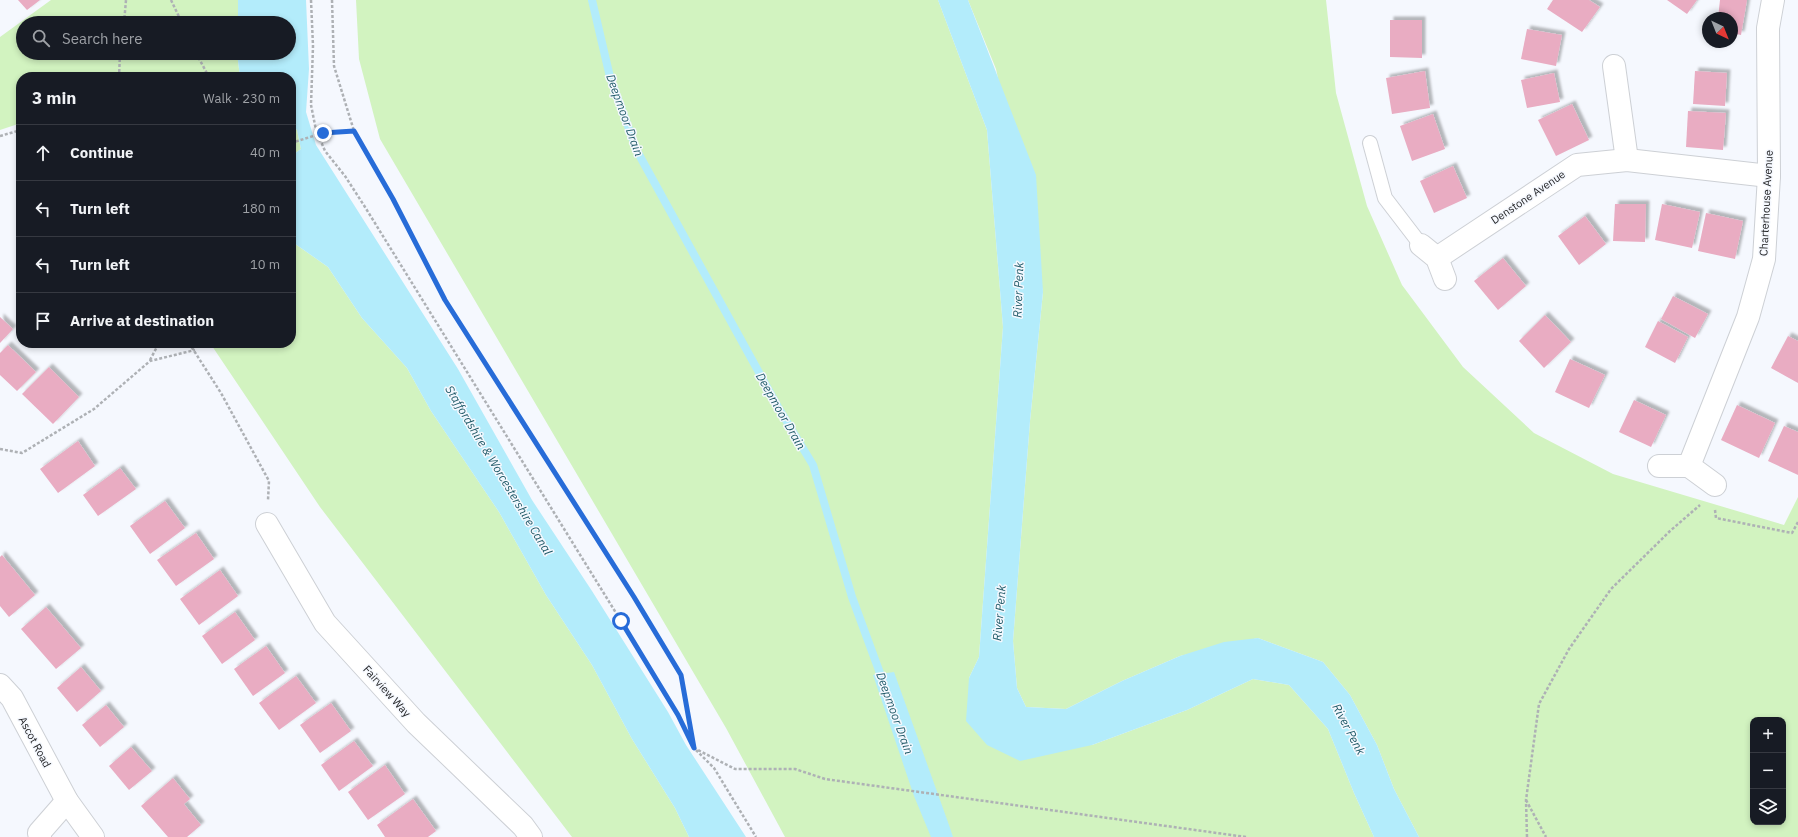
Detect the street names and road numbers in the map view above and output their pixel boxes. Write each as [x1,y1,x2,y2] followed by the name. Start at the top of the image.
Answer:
[1756,150,1776,256] street label: Charterhouse Avenue
[1488,167,1568,227] street label: Denstone Avenue
[360,662,414,720] street label: Fairview Way
[16,714,54,770] street label: Ascot Road

